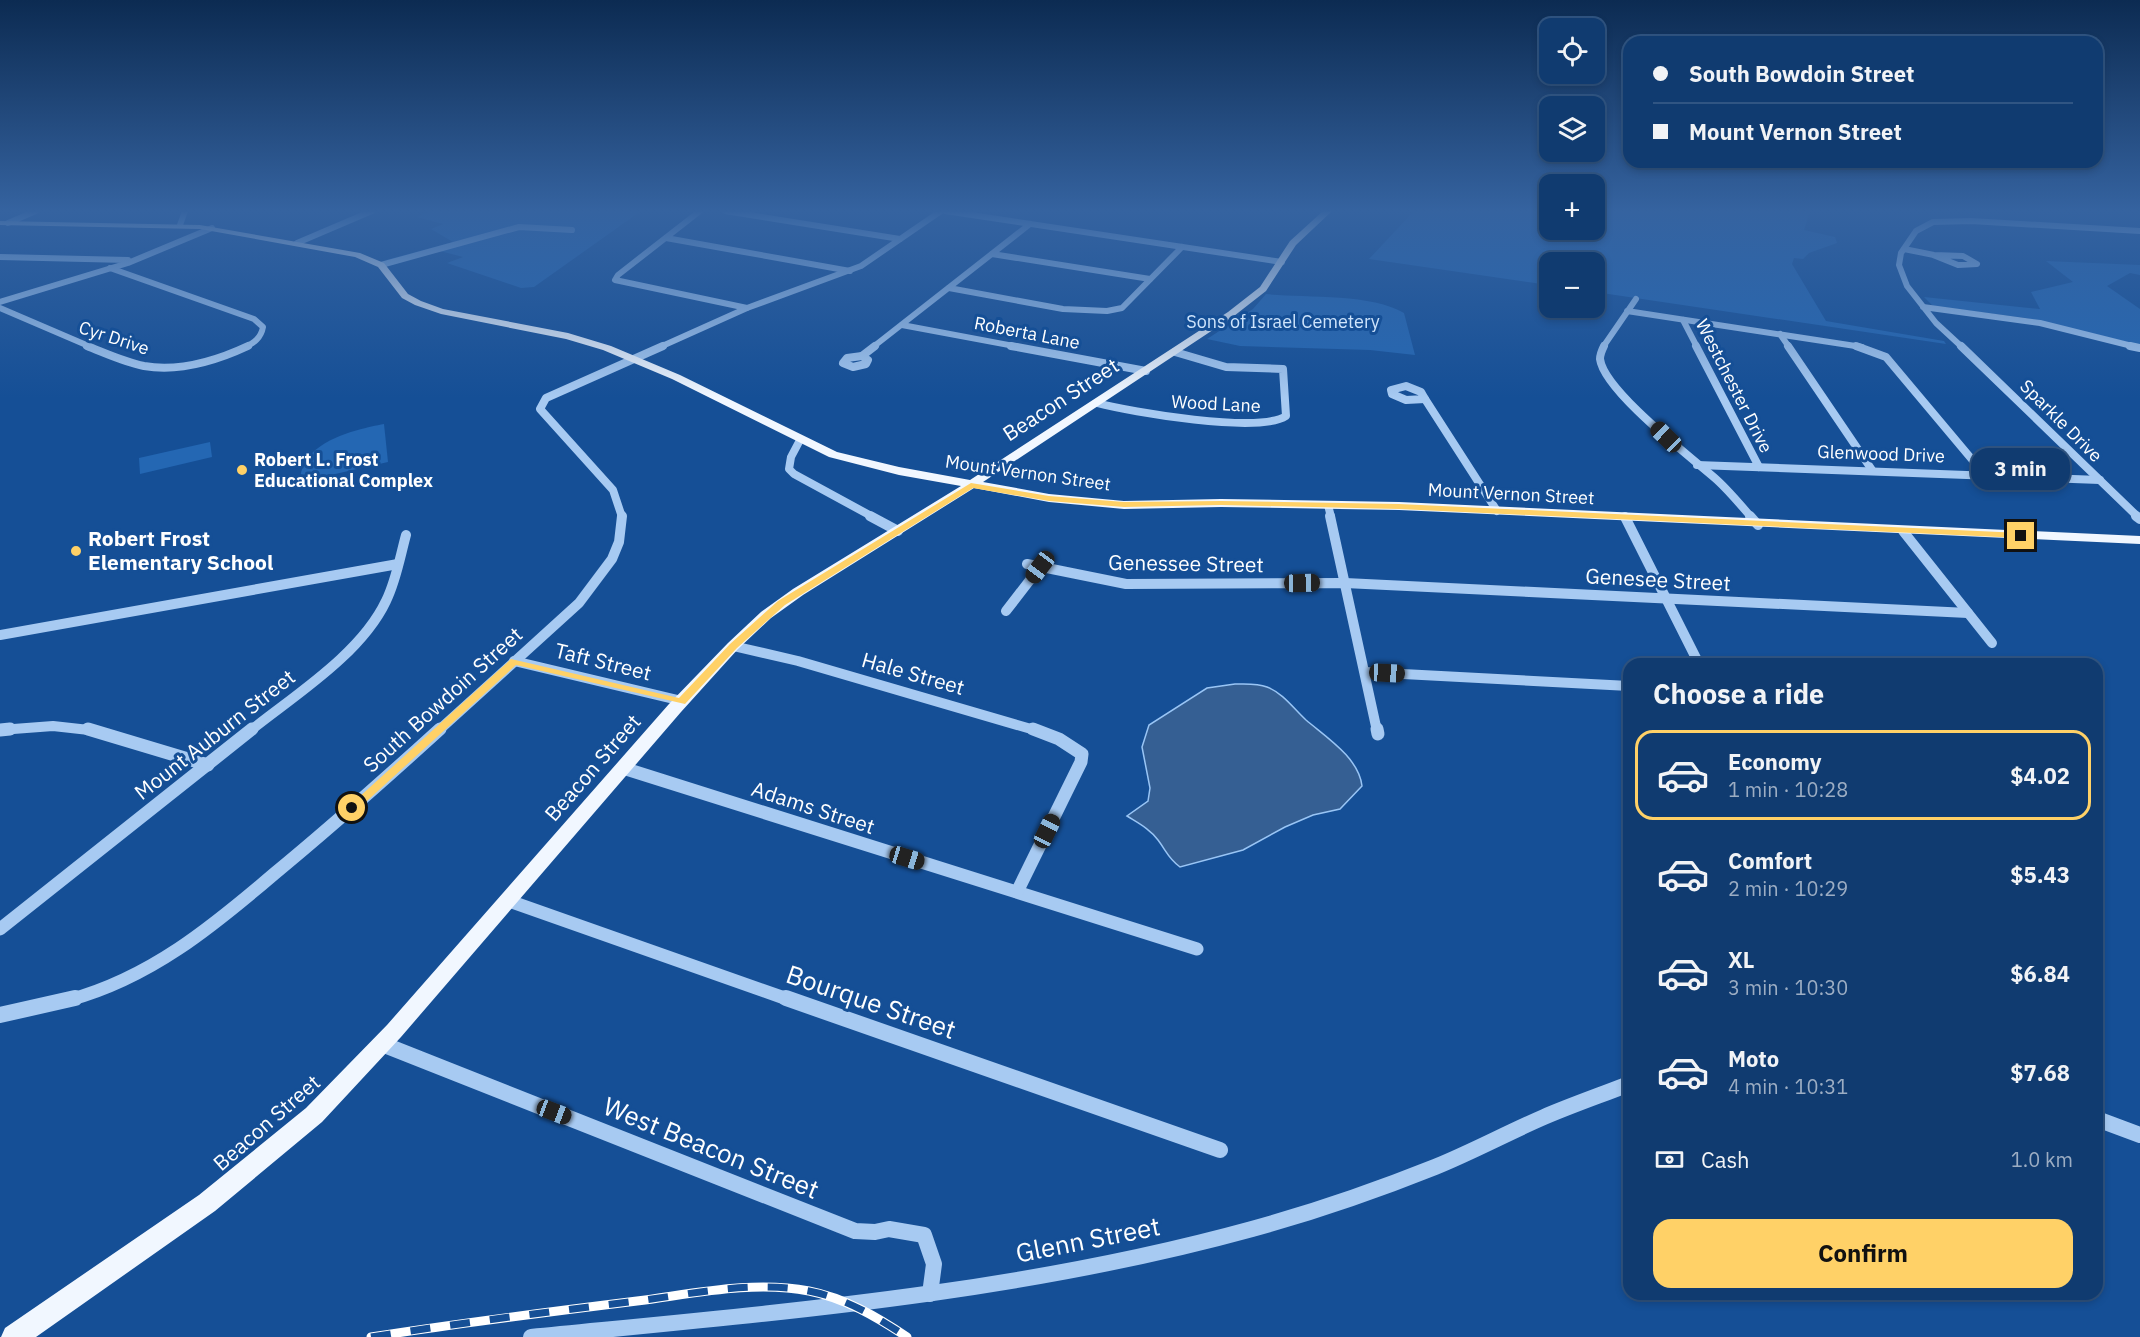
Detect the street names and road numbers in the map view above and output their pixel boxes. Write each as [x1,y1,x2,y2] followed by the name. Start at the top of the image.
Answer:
[972,311,1082,354] street label: Roberta Lane
[76,315,152,360] street label: Cyr Drive
[1691,315,1778,457] street label: Westchester Drive
[997,351,1124,447] street label: Beacon Street
[2015,375,2108,467] street label: Sparkle Drive
[1171,390,1261,417] street label: Wood Lane
[1817,440,1945,467] street label: Glenwood Drive
[944,450,1112,495] street label: Mount Vernon Street
[1427,478,1595,509] street label: Mount Vernon Street
[1108,548,1264,578] street label: Genessee Street
[1585,561,1731,597] street label: Genesee Street
[357,620,528,778] street label: South Bowdoin Street
[552,636,654,687] street label: Taft Street
[859,645,968,701] street label: Hale Street
[128,663,300,806] street label: Mount Auburn Street
[538,708,646,827] street label: Beacon Street
[748,774,878,840] street label: Adams Street
[782,956,961,1046] street label: Bourque Street
[207,1068,326,1176] street label: Beacon Street
[599,1088,824,1206] street label: West Beacon Street
[1013,1208,1163,1270] street label: Glenn Street

